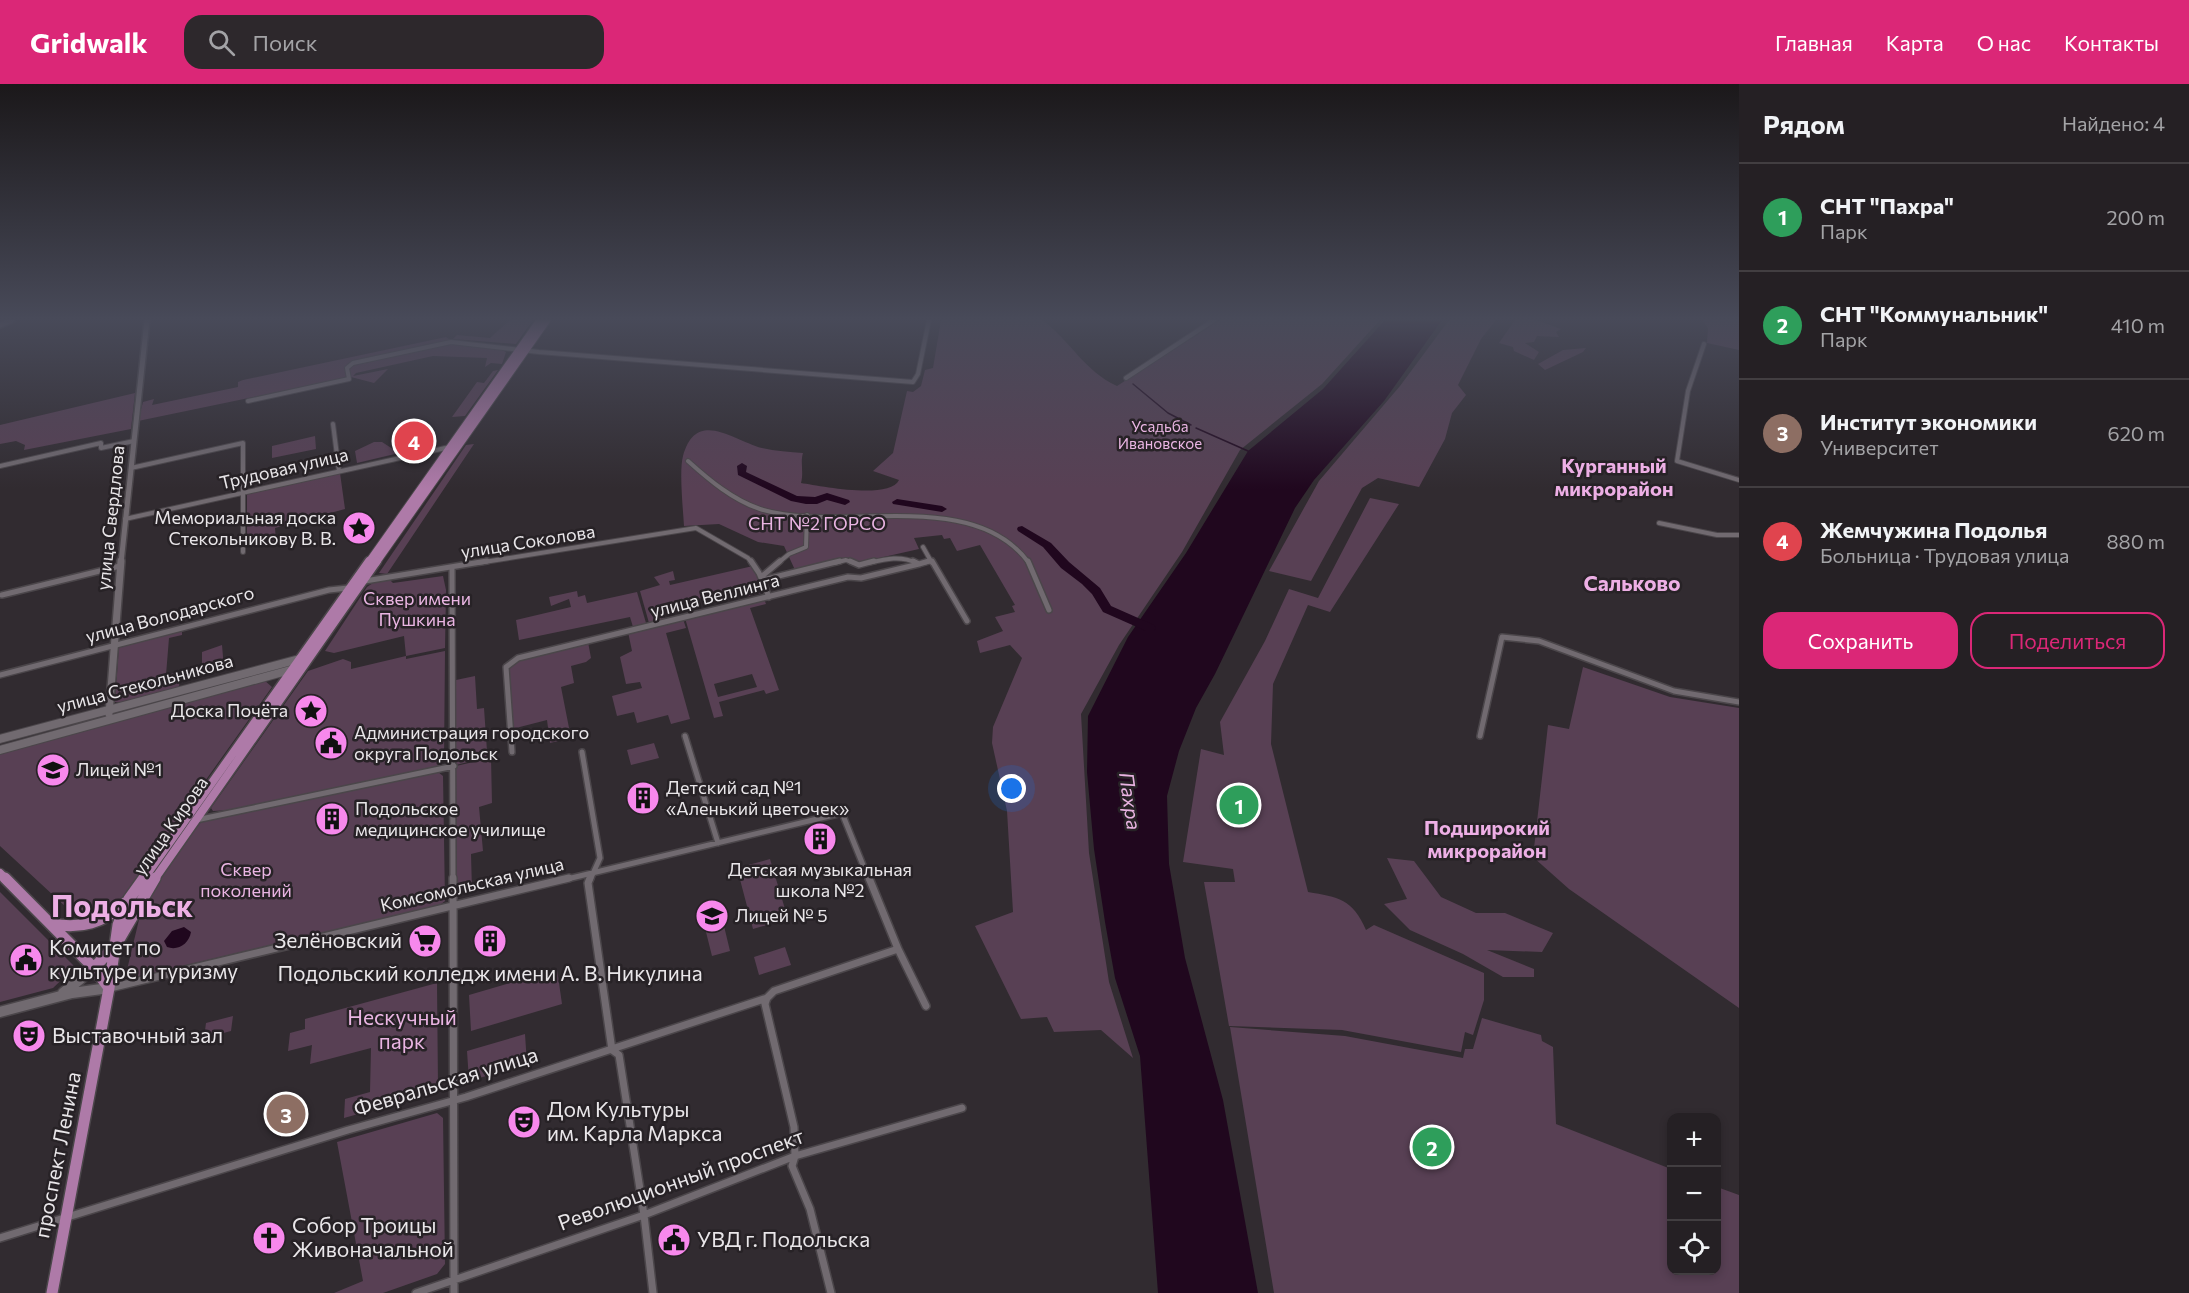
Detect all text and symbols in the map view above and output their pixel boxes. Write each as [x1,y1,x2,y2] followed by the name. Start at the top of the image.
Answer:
[184,15,604,69] search box
[30,25,148,59] text: Gridwalk
[205,26,238,59] icon: search
[253,29,317,56] text: Поиск
[1775,30,1853,55] text: Главная
[1886,30,1944,55] text: Карта
[1977,30,2031,55] text: О нас
[2064,30,2159,55] text: Контакты
[1763,108,1845,139] text: Рядом
[2062,111,2165,135] text: Найдено: 4
[1820,192,1954,219] text: СНТ "Пахра"
[1778,205,1787,229] text: 1
[2107,205,2165,229] text: 200 m
[1820,219,1868,243] text: Парк
[1820,300,2048,327] text: СНТ "Коммунальник"
[1777,313,1788,337] text: 2
[2111,313,2165,337] text: 410 m
[1820,327,1868,351] text: Парк
[1820,408,2037,435] text: Институт экономики
[1118,417,1202,452] park label: Усадьба Ивановское
[394,418,434,464] pin: 4
[1777,421,1788,445] text: 3
[2108,421,2165,445] text: 620 m
[1820,435,1939,459] text: Университет
[217,443,350,494] street label: Трудовая улица
[91,444,129,591] street label: улица Свердлова
[1555,453,1674,500] district label: Курганный микрорайон
[154,506,336,549] place label: Мемориальная доска Стекольникову В. В.
[341,510,377,546] place icon: Мемориальная доска Стекольникову В. В.
[748,512,886,534] park label: СНТ №2 ГОРСО
[1820,516,2047,543] text: Жемчужина Подолья
[459,520,597,562] street label: улица Соколова
[1776,529,1789,553] text: 4
[2106,529,2165,553] text: 880 m
[1820,543,2069,567] text: Больница · Трудовая улица
[648,568,782,622] street label: улица Веллинга
[1583,570,1681,595] district label: Сальково
[83,581,257,647] street label: улица Володарского
[363,587,471,630] park label: Сквер имени Пушкина
[1763,612,1958,669] button: Сохранить
[1970,612,2165,669] button: Поделиться
[54,649,235,717] street label: улица Стекольникова
[293,693,329,729] place icon: Доска Почёта
[171,699,288,721] place label: Доска Почёта
[354,721,589,764] place label: Администрация городского округа Подольск
[313,725,349,761] public building icon: Администрация городского округа Подольск
[35,752,71,788] school or university icon: Лицeй №1
[76,758,162,780] place label: Лицeй №1
[1115,770,1147,831] water label: Пахра
[128,772,212,879] street label: улица Кирова
[997,774,1026,803] your location
[666,776,849,819] place label: Детский сад №1 «Аленький цветочек»
[625,780,661,816] building icon: Детский сад №1 «Аленький цветочек»
[1220,782,1258,828] pin: 1
[355,797,546,840] place label: Подольское медицинское училище
[314,801,350,837] building icon: Подольское медицинское училище
[1424,815,1550,862] district label: Подширокий микрорайон
[802,821,838,857] building icon: Детская музыкальная школа №2
[378,852,566,916] street label: Комсомольская улица
[200,858,292,901] park label: Сквер поколений
[728,858,912,901] place label: Детская музыкальная школа №2
[51,886,193,923] district label: Подольск
[694,898,730,934] school or university icon: Лицей № 5
[735,904,827,926] place label: Лицей № 5
[407,923,443,959] supermarket icon: Зелёновский
[472,923,508,959] building icon: Подольский колледж имени А. В. Никулина
[274,927,402,952] place label: Зелёновский
[49,934,238,983] place label: Комитет по культуре и туризму
[8,942,44,978] public building icon: Комитет по культуре и туризму
[277,960,703,985] place label: Подольский колледж имени А. В. Никулина
[347,1004,457,1053] park label: Нескучный парк
[11,1018,47,1054] theatre icon: Выставочный зал
[52,1022,223,1047] place label: Выставочный зал
[350,1041,541,1120] street label: Февральская улица
[28,1069,85,1240] street label: проспект Ленина
[266,1092,306,1136] pin: 3
[547,1096,722,1145] place label: Дом Культуры им. Карла Маркса
[506,1104,542,1140] theatre icon: Дом Культуры им. Карла Маркса
[1667,1113,1721,1275] map controls
[1667,1113,1721,1167] button: +
[554,1122,807,1235] street label: Революционный проспект
[1412,1124,1452,1170] pin: 2
[1667,1167,1721,1221] button: −
[292,1212,454,1261] place label: Собор Троицы Живоначальной
[251,1220,287,1256] church icon: Собор Троицы Живоначальной
[1667,1221,1721,1275] button: locate
[656,1222,692,1258] public building icon: УВД г. Подольска
[697,1226,870,1251] place label: УВД г. Подольска

